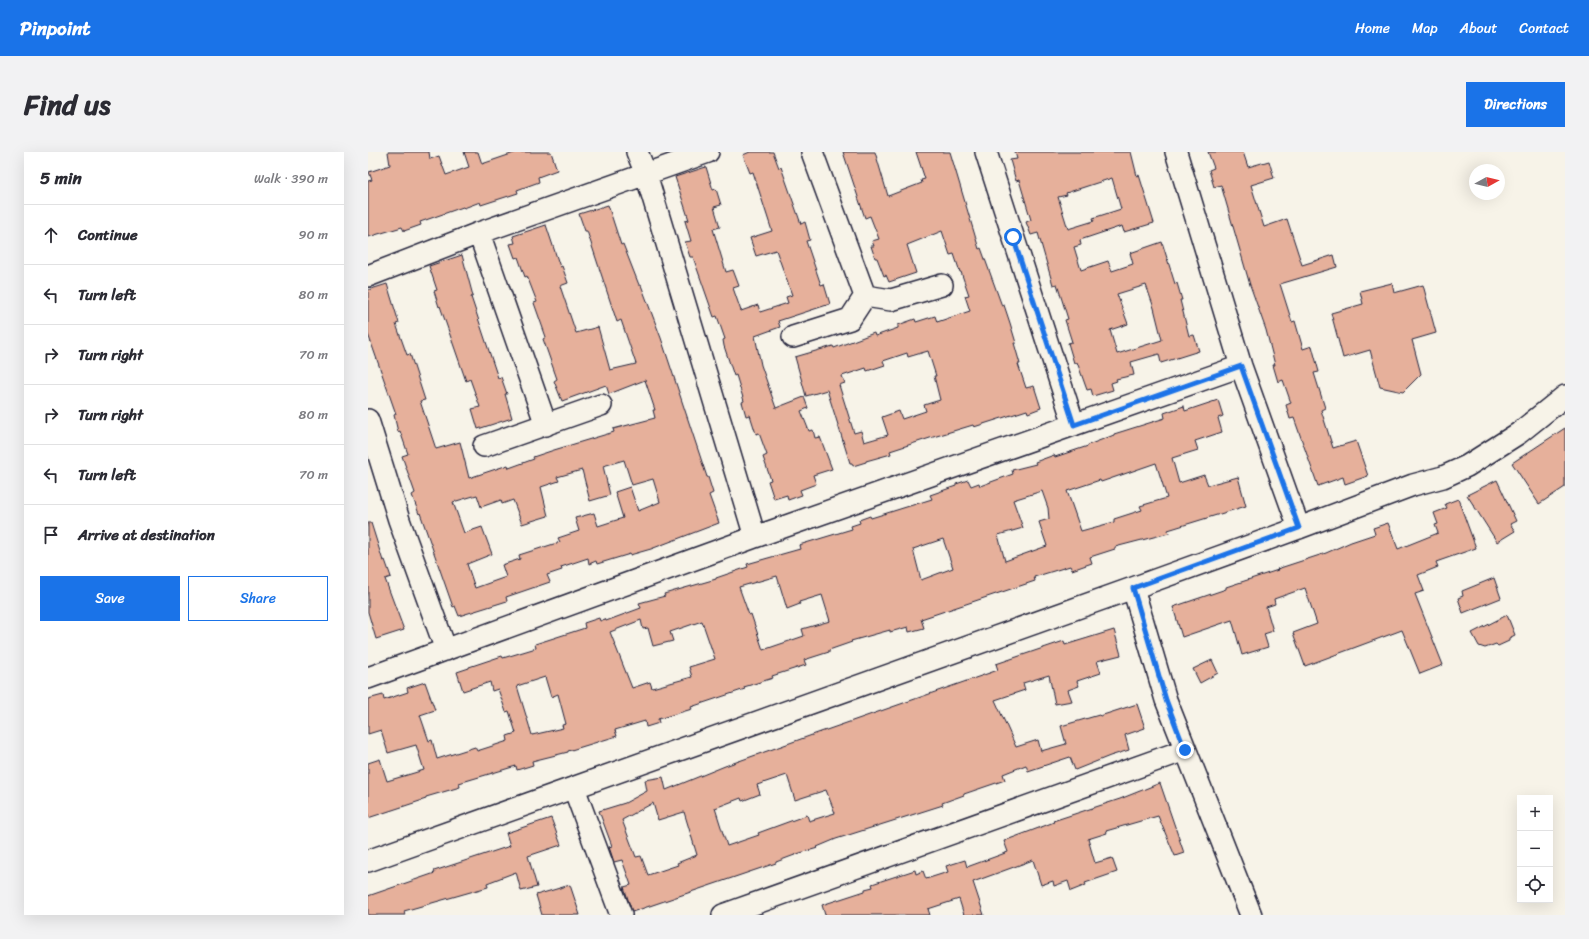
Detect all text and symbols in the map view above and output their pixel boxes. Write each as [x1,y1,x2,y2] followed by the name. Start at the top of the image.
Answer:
[20,12,91,45] text: Pinpoint
[1355,16,1390,41] text: Home
[1412,16,1438,41] text: Map
[1460,16,1497,41] text: About
[1519,16,1569,41] text: Contact
[24,80,111,129] text: Find us
[1466,82,1565,127] button: Directions
[40,163,82,193] text: 5 min
[1469,164,1505,200] north arrow
[254,167,328,190] text: Walk · 390 m
[78,222,138,248] text: Continue
[298,223,328,246] text: 90 m
[40,224,62,246] icon: ahead
[1004,228,1022,246] route start
[78,282,136,308] text: Turn left
[299,283,328,306] text: 80 m
[40,284,62,306] icon: left
[78,342,143,368] text: Turn right
[299,343,328,366] text: 70 m
[40,344,62,366] icon: right
[78,402,143,428] text: Turn right
[299,403,328,426] text: 80 m
[40,404,62,426] icon: right
[78,462,136,488] text: Turn left
[299,463,328,486] text: 70 m
[40,464,62,486] icon: left
[78,522,215,548] text: Arrive at destination
[40,524,62,546] icon: arrive
[40,576,180,621] button: Save
[188,576,328,621] button: Share
[1176,741,1194,759] route end
[1517,795,1553,903] map controls
[1517,795,1553,831] button: +
[1517,831,1553,867] button: −
[1517,867,1553,903] button: locate

